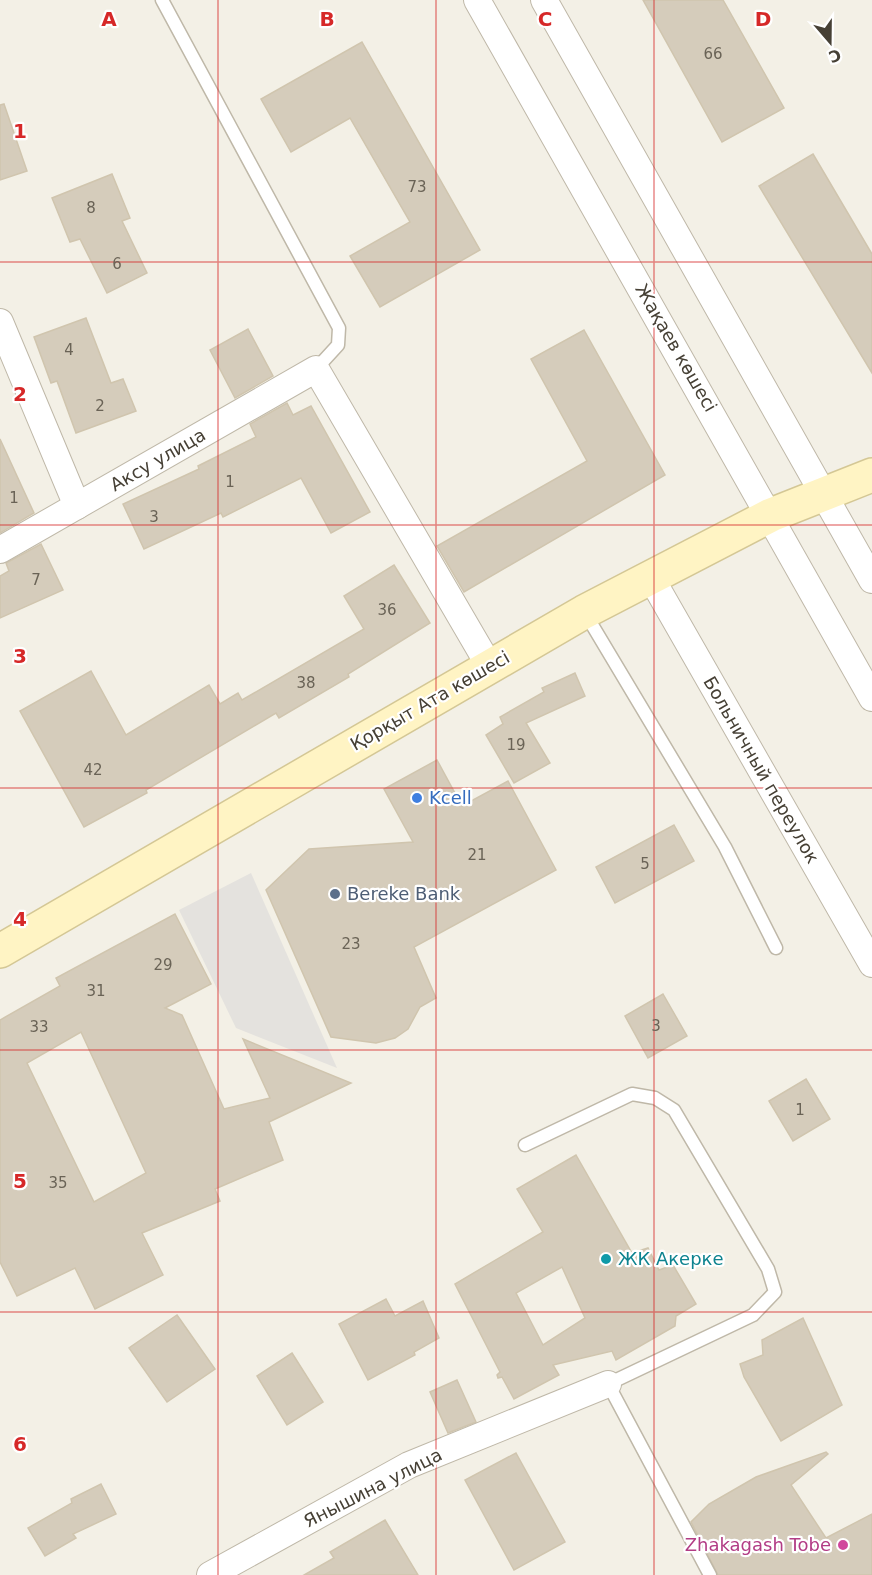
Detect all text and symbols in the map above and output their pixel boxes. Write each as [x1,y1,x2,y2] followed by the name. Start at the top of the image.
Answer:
[101,7,117,31] text: A
[319,7,335,31] text: B
[538,7,552,31] text: C
[755,7,771,31] text: D
[800,12,860,72] north arrow
[703,45,723,63] house number: 66
[826,45,844,67] text: С
[13,119,27,143] text: 1
[407,178,427,196] house number: 73
[86,199,96,217] house number: 8
[112,255,122,273] house number: 6
[631,280,722,415] street label: Жақаев көшесі
[64,341,74,359] house number: 4
[13,382,27,406] text: 2
[95,397,105,415] house number: 2
[106,424,209,495] street label: Аксу улица
[225,473,235,491] house number: 1
[9,489,19,507] house number: 1
[149,508,159,526] house number: 3
[31,571,41,589] house number: 7
[377,601,397,619] house number: 36
[13,644,27,668] text: 3
[346,646,513,755] street label: Қорқыт Ата көшесі
[699,673,824,867] street label: Больничный переулок
[296,674,316,692] house number: 38
[506,736,526,754] house number: 19
[83,761,103,779] house number: 42
[429,787,472,808] place label: Kcell
[410,791,424,805] marker: Kcell
[467,846,487,864] house number: 21
[640,855,650,873] house number: 5
[347,883,461,904] place label: Bereke Bank
[328,887,342,901] marker: Bereke Bank
[13,907,27,931] text: 4
[341,935,361,953] house number: 23
[153,956,173,974] house number: 29
[86,982,106,1000] house number: 31
[651,1017,661,1035] house number: 3
[29,1018,49,1036] house number: 33
[795,1101,805,1119] house number: 1
[13,1169,27,1193] text: 5
[48,1174,68,1192] house number: 35
[618,1248,724,1269] place label: ЖК Акерке
[599,1252,613,1266] marker: ЖК Акерке
[13,1432,27,1456] text: 6
[300,1444,445,1531] street label: Янышина улица
[685,1534,831,1555] place label: Zhakagash Tobe
[836,1538,850,1552] marker: Zhakagash Tobe

